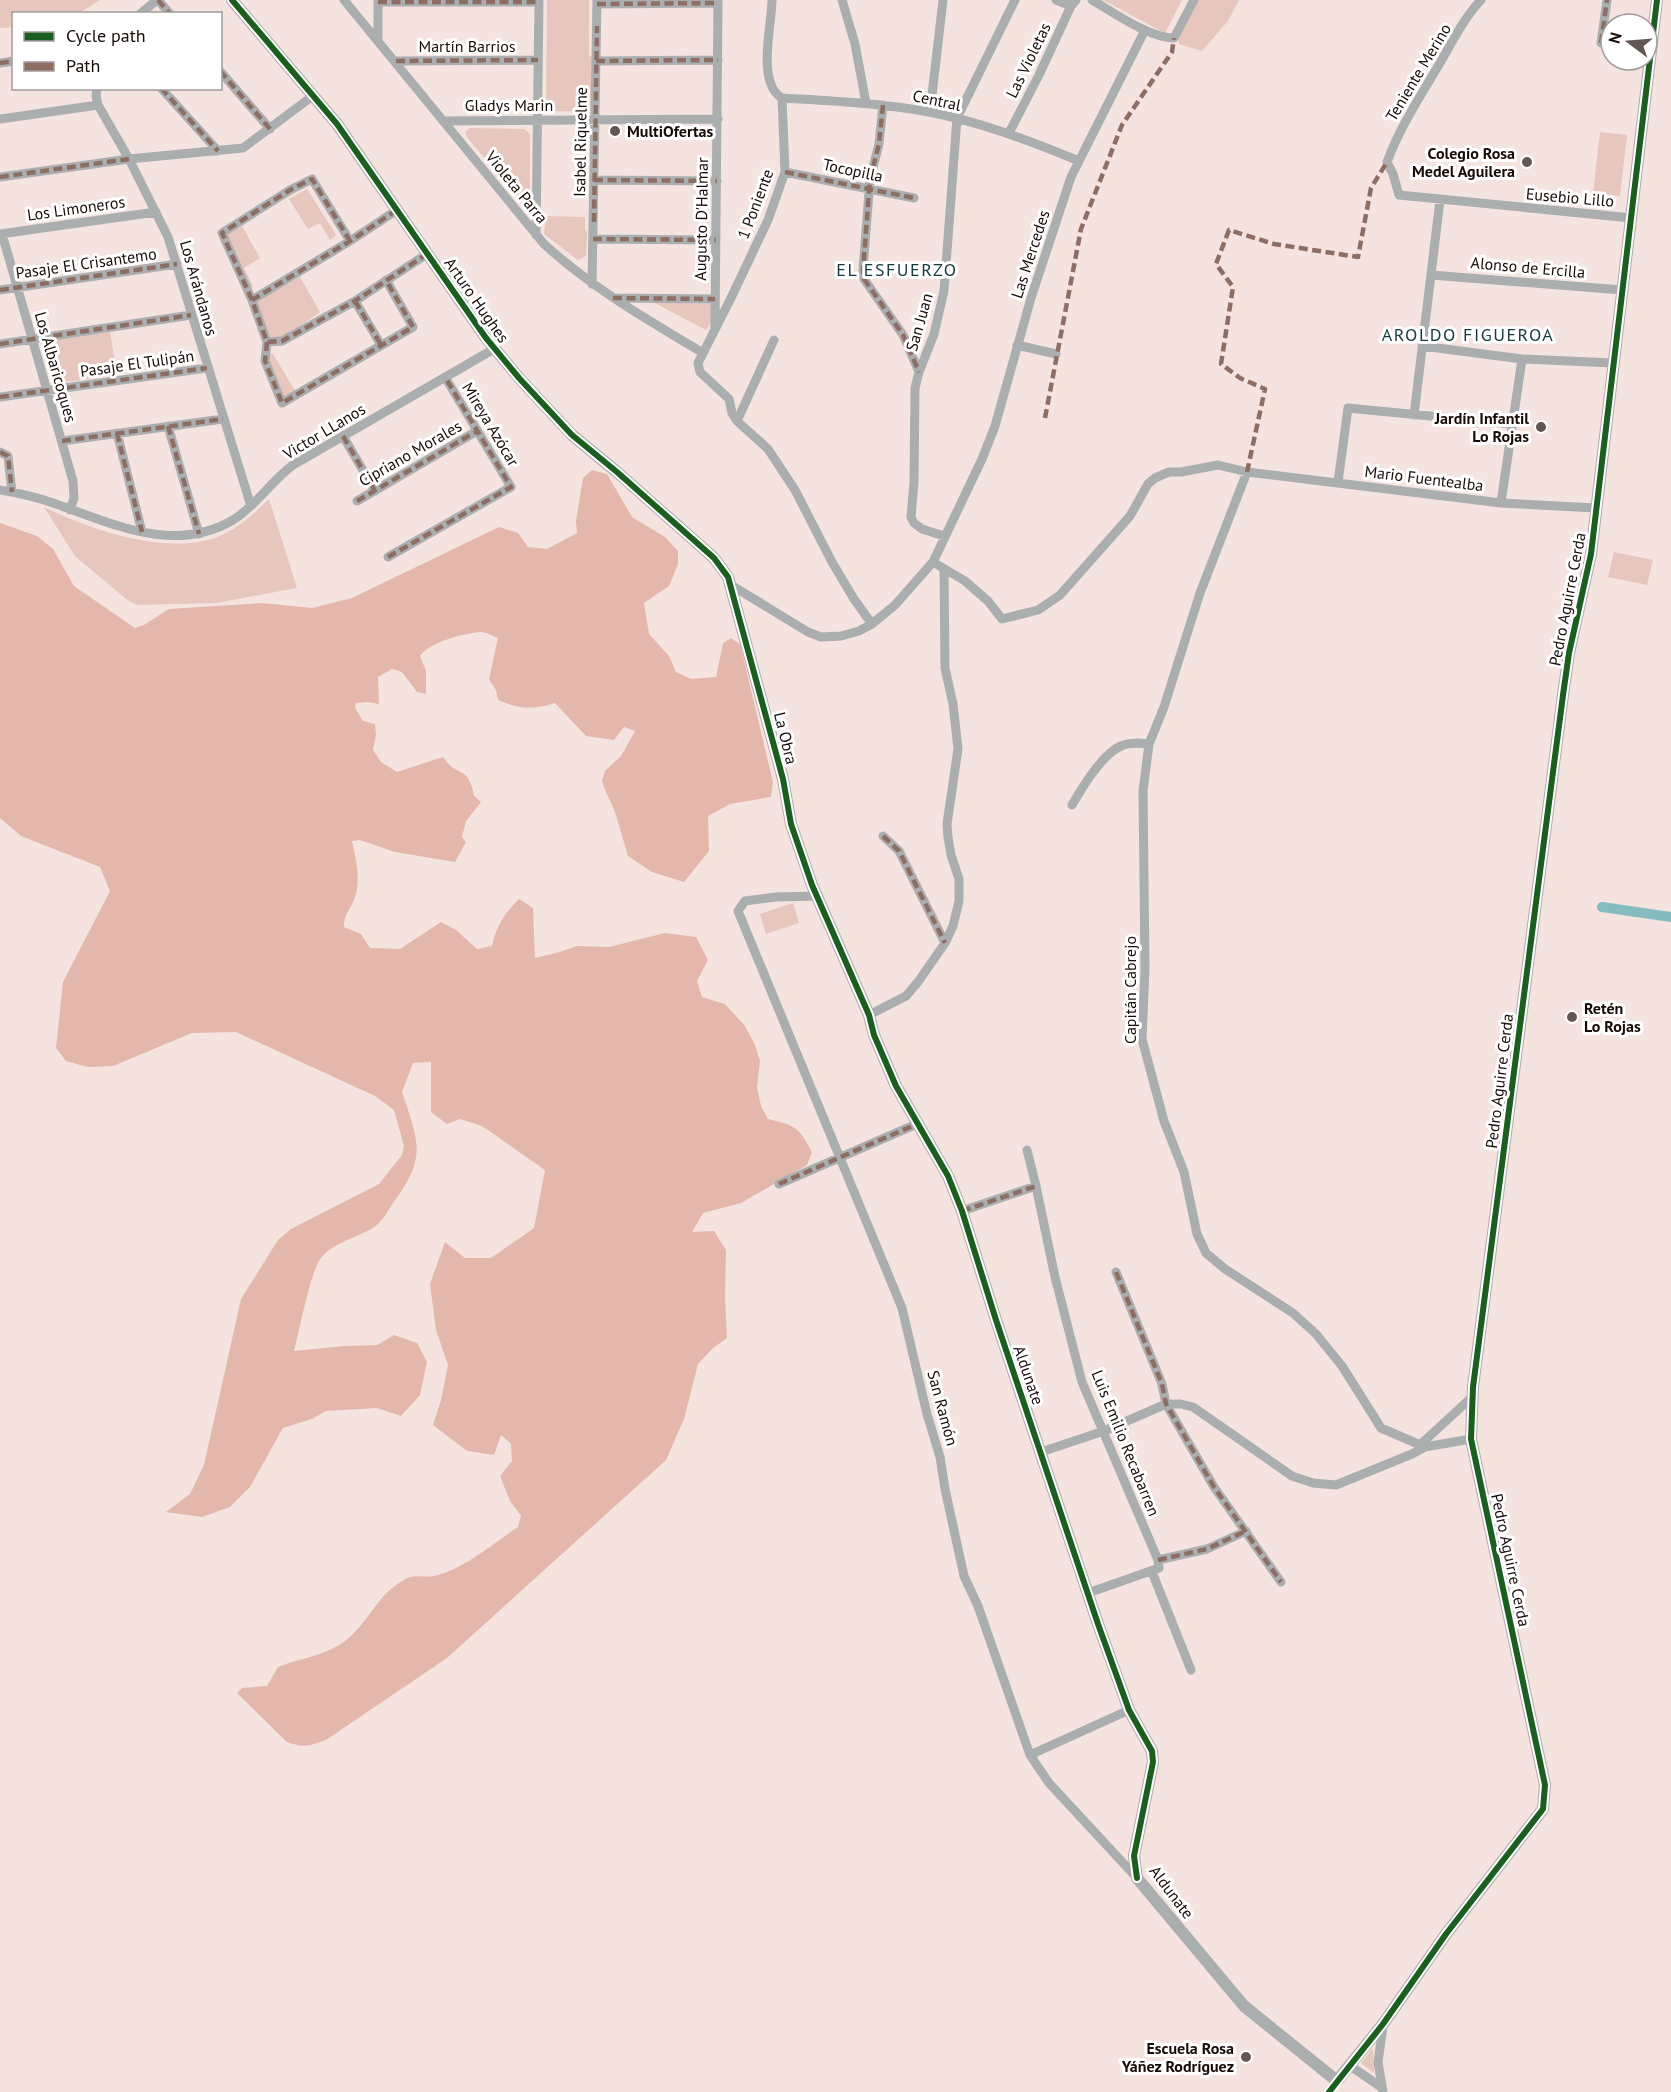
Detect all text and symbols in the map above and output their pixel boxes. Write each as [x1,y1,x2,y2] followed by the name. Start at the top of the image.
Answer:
[12,12,222,90] legend
[1599,12,1659,72] north arrow
[1001,19,1055,101] street label: Las Violetas
[1381,20,1455,124] street label: Teniente Merino
[66,24,146,47] text: Cycle path
[1604,30,1626,46] text: N
[418,36,516,56] street label: Martín Barrios
[66,54,100,77] text: Path
[911,85,963,115] street label: Central
[569,87,591,197] street label: Isabel Riquelme
[465,95,553,115] street label: Gladys Marin
[627,121,714,141] place label: MultiOfertas
[608,124,622,138] marker: MultiOfertas
[1412,143,1515,181] place label: Colegio Rosa Medel Aguilera
[481,146,552,227] street label: Violeta Parra
[821,154,885,186] street label: Tocopilla
[1520,155,1534,169] marker: Colegio Rosa Medel Aguilera
[690,157,712,281] street label: Augusto D'Halmar
[733,166,777,242] street label: 1 Poniente
[1525,183,1615,211] street label: Eusebio Lillo
[26,191,127,225] street label: Los Limoneros
[1006,207,1054,301] street label: Las Mercedes
[176,238,222,338] street label: Los Arándanos
[14,243,158,283] street label: Pasaje El Crisantemo
[1470,252,1586,282] street label: Alonso de Ercilla
[440,254,514,347] street label: Arturo Hughes
[836,258,958,281] district label: EL ESFUERZO
[901,291,937,353] street label: San Juan
[31,309,81,425] street label: Los Albaricoques
[1382,323,1554,346] district label: AROLDO FIGUEROA
[79,345,195,381] street label: Pasaje El Tulipán
[458,378,524,470] street label: Mireya Azócar
[278,399,369,464] street label: Victor LLanos
[1434,408,1529,446] place label: Jardín Infantil Lo Rojas
[355,415,465,491] street label: Cipriano Morales
[1534,420,1548,434] marker: Jardín Infantil Lo Rojas
[1363,461,1485,495] street label: Mario Fuentealba
[1544,531,1590,667] street label: Pedro Aguirre Cerda
[770,710,802,766] street label: La Obra
[1120,936,1140,1044] street label: Capitán Cabrejo
[1584,998,1641,1036] place label: Retén Lo Rojas
[1565,1010,1579,1024] marker: Retén Lo Rojas
[1481,1013,1517,1149] street label: Pedro Aguirre Cerda
[1010,1343,1048,1407] street label: Aldunate
[1088,1367,1164,1519] street label: Luis Emilio Recabarren
[923,1368,963,1448] street label: San Ramón
[1487,1492,1535,1628] street label: Pedro Aguirre Cerda
[1146,1861,1198,1923] street label: Aldunate
[1121,2038,1234,2076] place label: Escuela Rosa Yáñez Rodríguez
[1239,2050,1253,2064] marker: Escuela Rosa Yáñez Rodríguez

